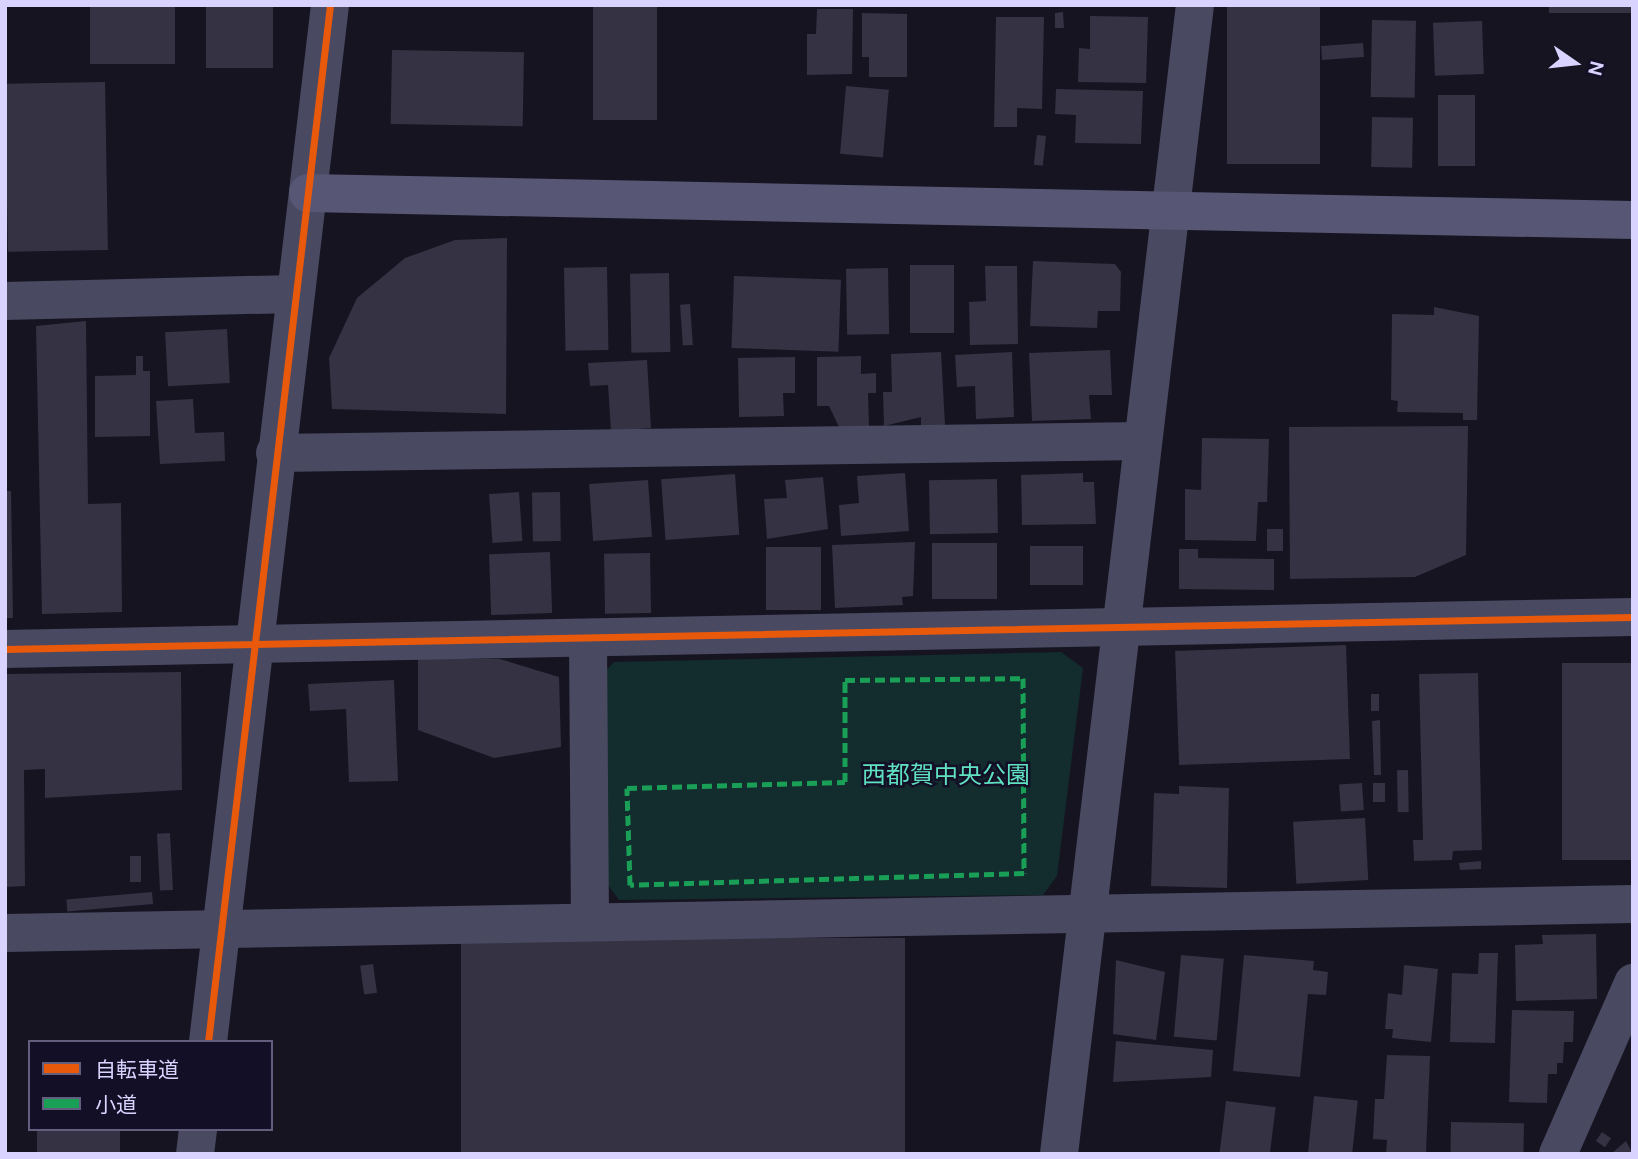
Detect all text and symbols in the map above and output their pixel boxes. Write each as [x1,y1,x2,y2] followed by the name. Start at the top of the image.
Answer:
[1540,28,1610,98] north arrow
[1582,58,1610,78] text: N
[862,761,1030,789] park label: 西都賀中央公園
[28,1040,273,1131] legend
[95,1056,179,1084] text: 自転車道
[95,1091,137,1119] text: 小道

